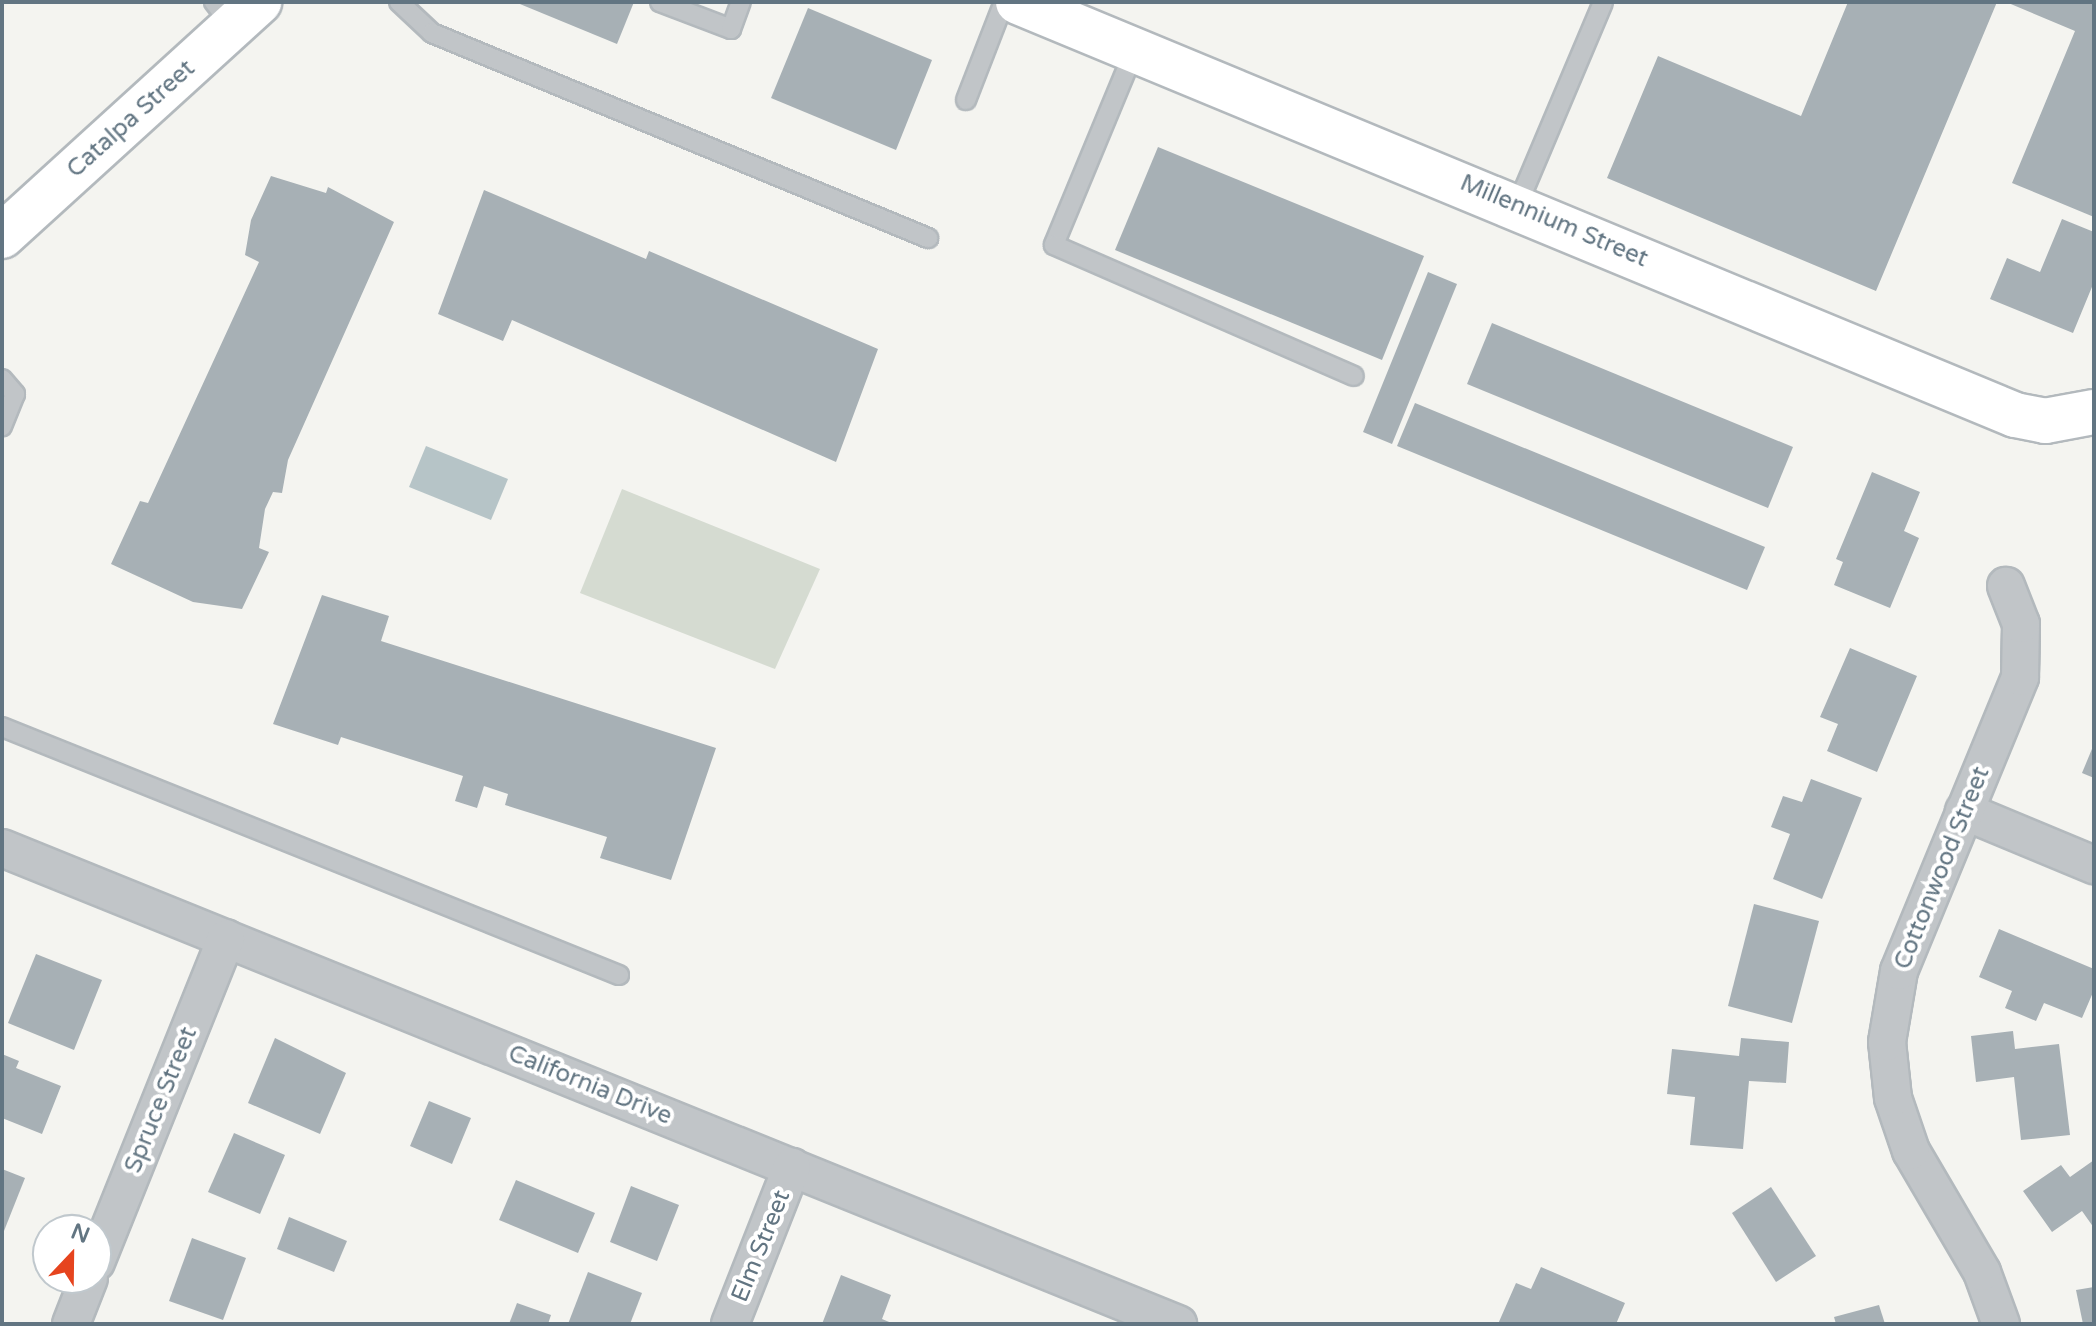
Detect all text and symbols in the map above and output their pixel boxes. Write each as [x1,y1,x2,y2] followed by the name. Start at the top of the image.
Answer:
[61,54,201,184] street label: Catalpa Street
[1456,168,1652,274] street label: Millennium Street
[1888,762,1996,974] street label: Cottonwood Street
[119,1023,203,1177] street label: Spruce Street
[504,1039,676,1131] street label: California Drive
[726,1186,796,1306] street label: Elm Street
[32,1214,112,1294] north arrow
[67,1218,93,1249] text: N

